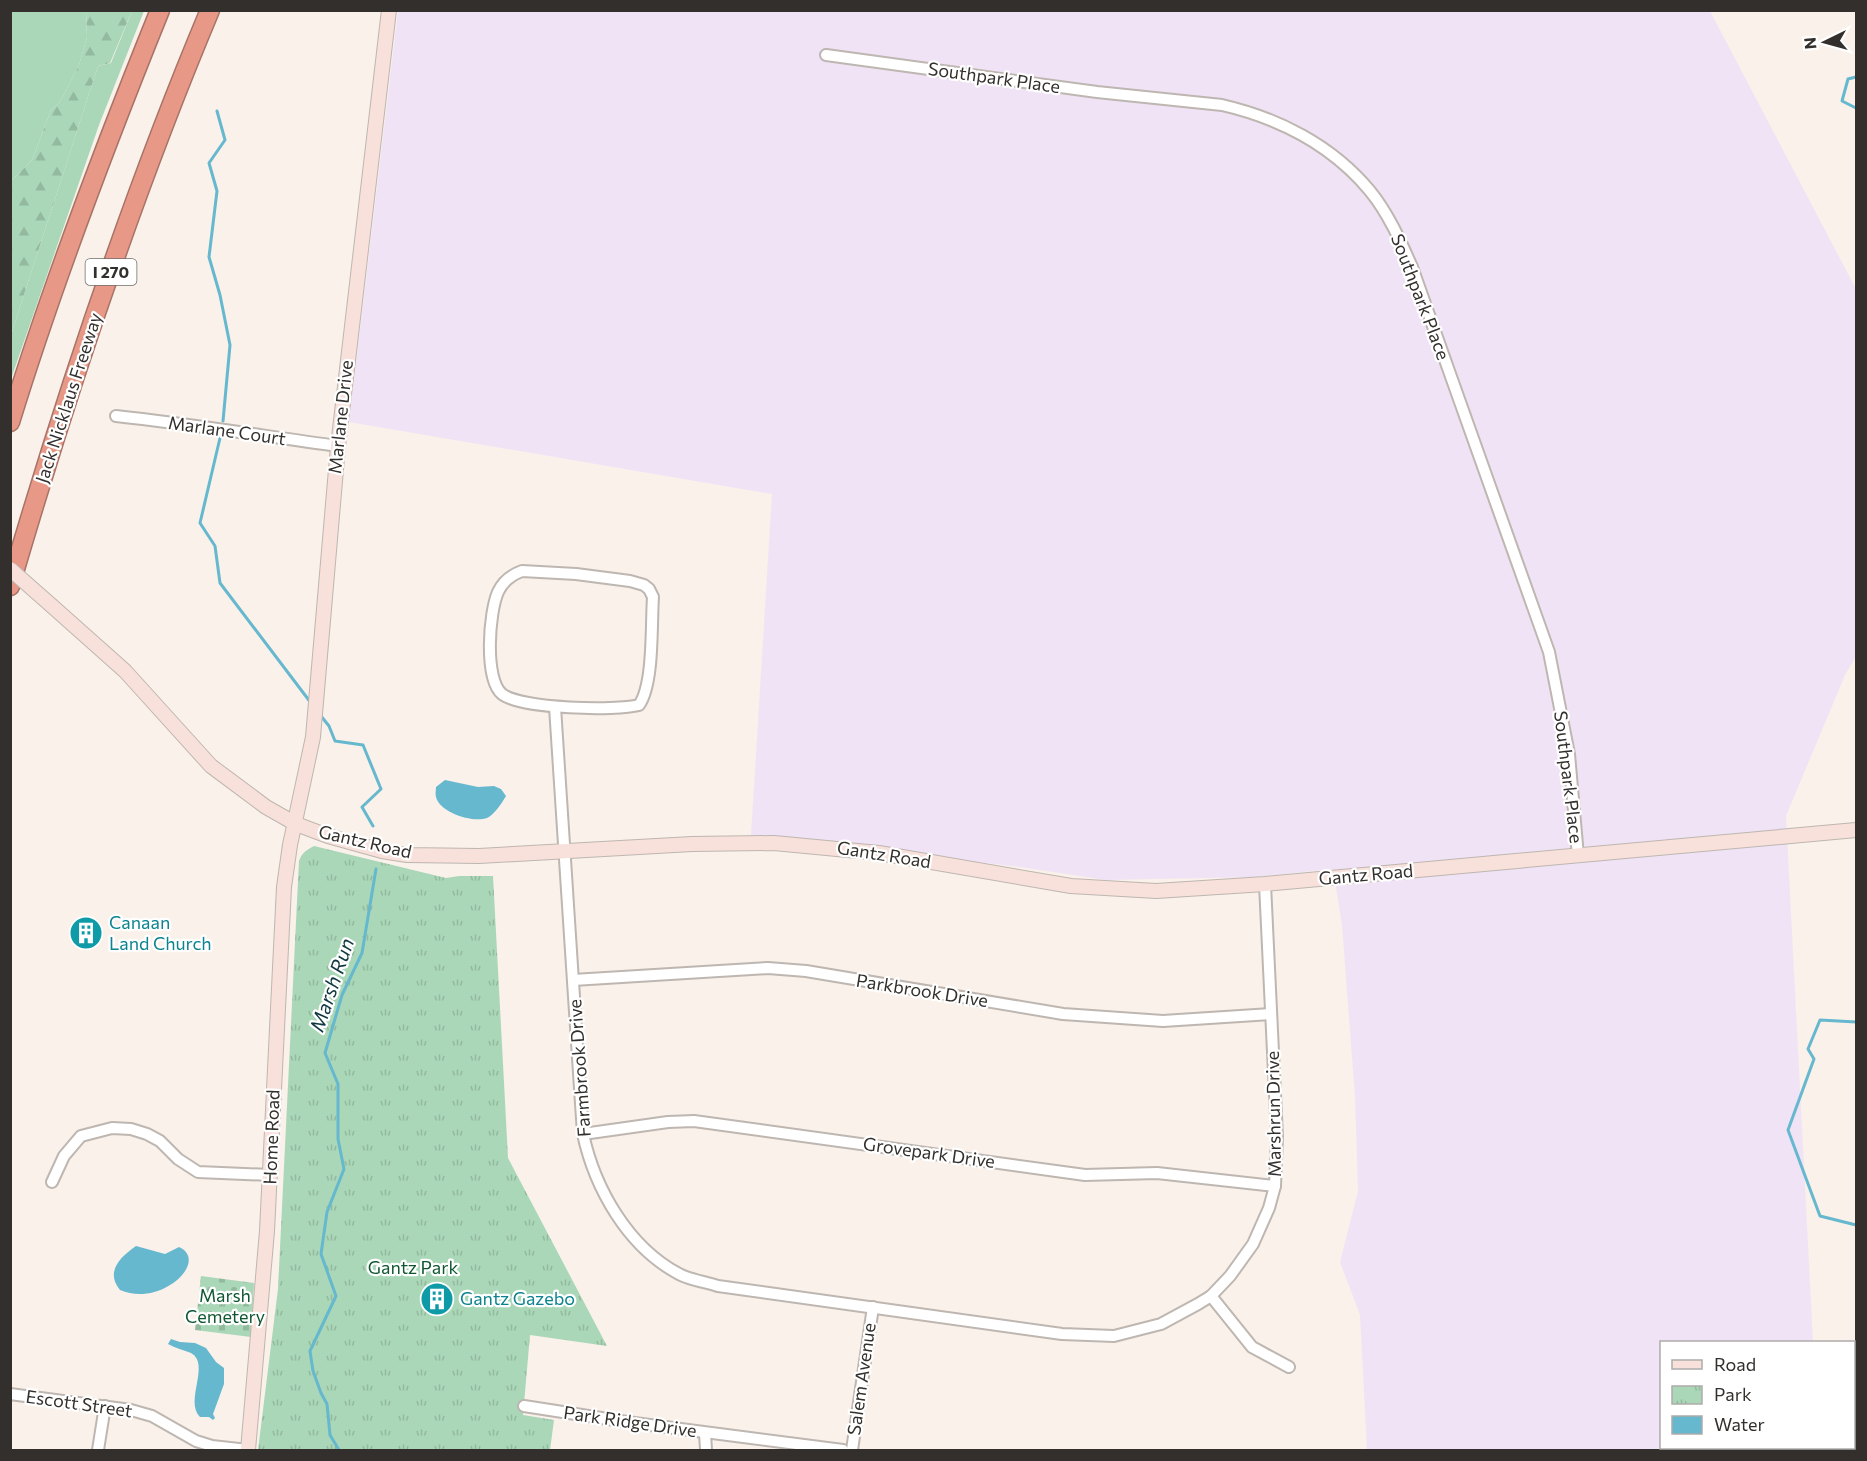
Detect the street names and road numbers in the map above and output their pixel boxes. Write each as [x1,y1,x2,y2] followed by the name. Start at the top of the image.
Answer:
[927,57,1062,97] street label: Southpark Place
[1387,231,1455,363] street label: Southpark Place
[86,259,136,285] road number: I 270
[30,310,106,486] street label: Jack Nicklaus Freeway
[323,359,357,475] street label: Marlane Drive
[167,411,287,449] street label: Marlane Court
[1550,709,1588,844] street label: Southpark Place
[317,820,414,862] street label: Gantz Road
[836,836,933,872] street label: Gantz Road
[1318,859,1414,889] street label: Gantz Road
[855,969,990,1011] street label: Parkbrook Drive
[563,998,595,1138] street label: Farmbrook Drive
[1261,1051,1285,1177] street label: Marshrun Drive
[258,1089,284,1185] street label: Home Road
[862,1132,996,1172] street label: Grovepark Drive
[842,1321,880,1436] street label: Salem Avenue
[24,1385,134,1421] street label: Escott Street
[562,1401,698,1441] street label: Park Ridge Drive

